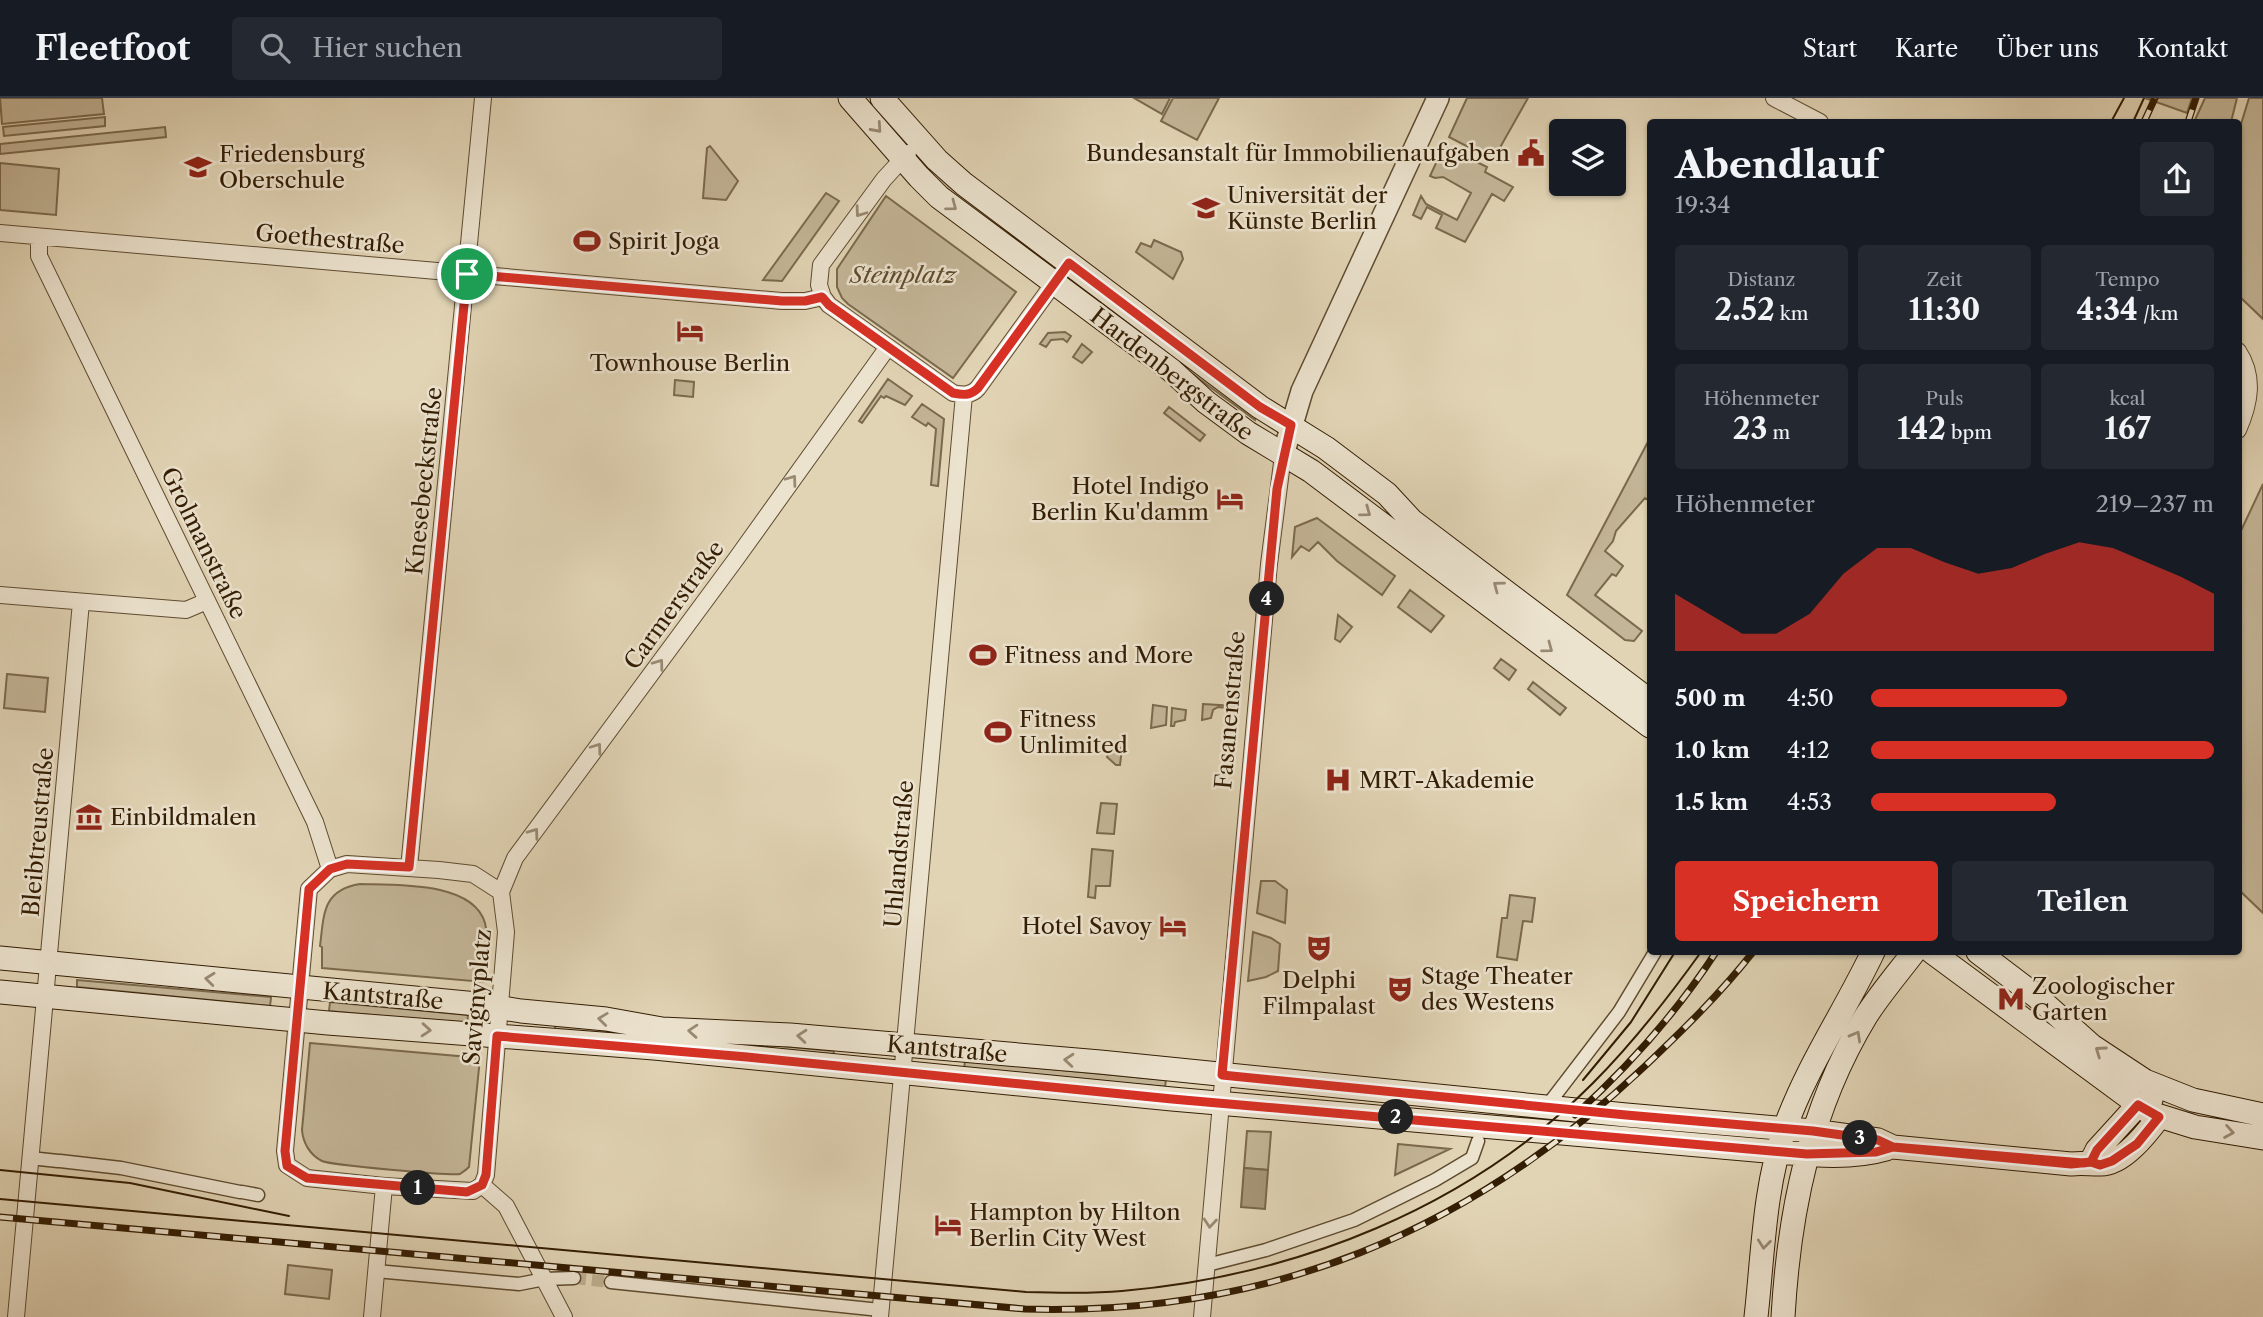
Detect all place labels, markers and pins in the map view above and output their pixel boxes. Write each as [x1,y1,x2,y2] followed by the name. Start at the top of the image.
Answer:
[1516,138,1546,168] public building icon: Bundesanstalt für Immobilienaufgaben
[1086,139,1510,167] place label: Bundesanstalt für Immobilienaufgaben
[219,140,365,194] place label: Friedensburg Oberschule
[183,152,213,182] school or university icon: Friedensburg Oberschule
[1227,181,1388,235] place label: Universität der Künste Berlin
[1191,193,1221,223] school or university icon: Universität der Künste Berlin
[572,226,602,256] sports icon: Spirit Joga
[608,227,721,255] place label: Spirit Joga
[437,244,497,304] pin
[675,316,705,346] hotel icon: Townhouse Berlin
[590,349,790,377] place label: Townhouse Berlin
[1031,472,1209,526] place label: Hotel Indigo Berlin Ku'damm
[1215,484,1245,514] hotel icon: Hotel Indigo Berlin Ku'damm
[1250,582,1284,616] pin: 4
[968,640,998,670] sports icon: Fitness and More
[1004,641,1193,669] place label: Fitness and More
[1019,705,1128,759] place label: Fitness Unlimited
[983,717,1013,747] sports icon: Fitness Unlimited
[1323,765,1353,795] hospital icon: MRT-Akademie
[1359,766,1534,794] place label: MRT-Akademie
[74,802,104,832] museum icon: Einbildmalen
[110,803,257,831] place label: Einbildmalen
[1158,911,1188,941] hotel icon: Hotel Savoy
[1022,912,1152,940] place label: Hotel Savoy
[1304,933,1334,963] theatre icon: Delphi Filmpalast
[1421,962,1573,1016] place label: Stage Theater des Westens
[1262,966,1376,1020] place label: Delphi Filmpalast
[2032,972,2175,1026] place label: Zoologischer Garten
[1385,974,1415,1004] theatre icon: Stage Theater des Westens
[1996,984,2026,1014] metro station icon: Zoologischer Garten
[1378,1100,1414,1134] pin: 2
[1842,1121,1878,1156] pin: 3
[400,1170,436,1206] pin: 1
[969,1198,1181,1252] place label: Hampton by Hilton Berlin City West
[933,1210,963,1240] hotel icon: Hampton by Hilton Berlin City West

